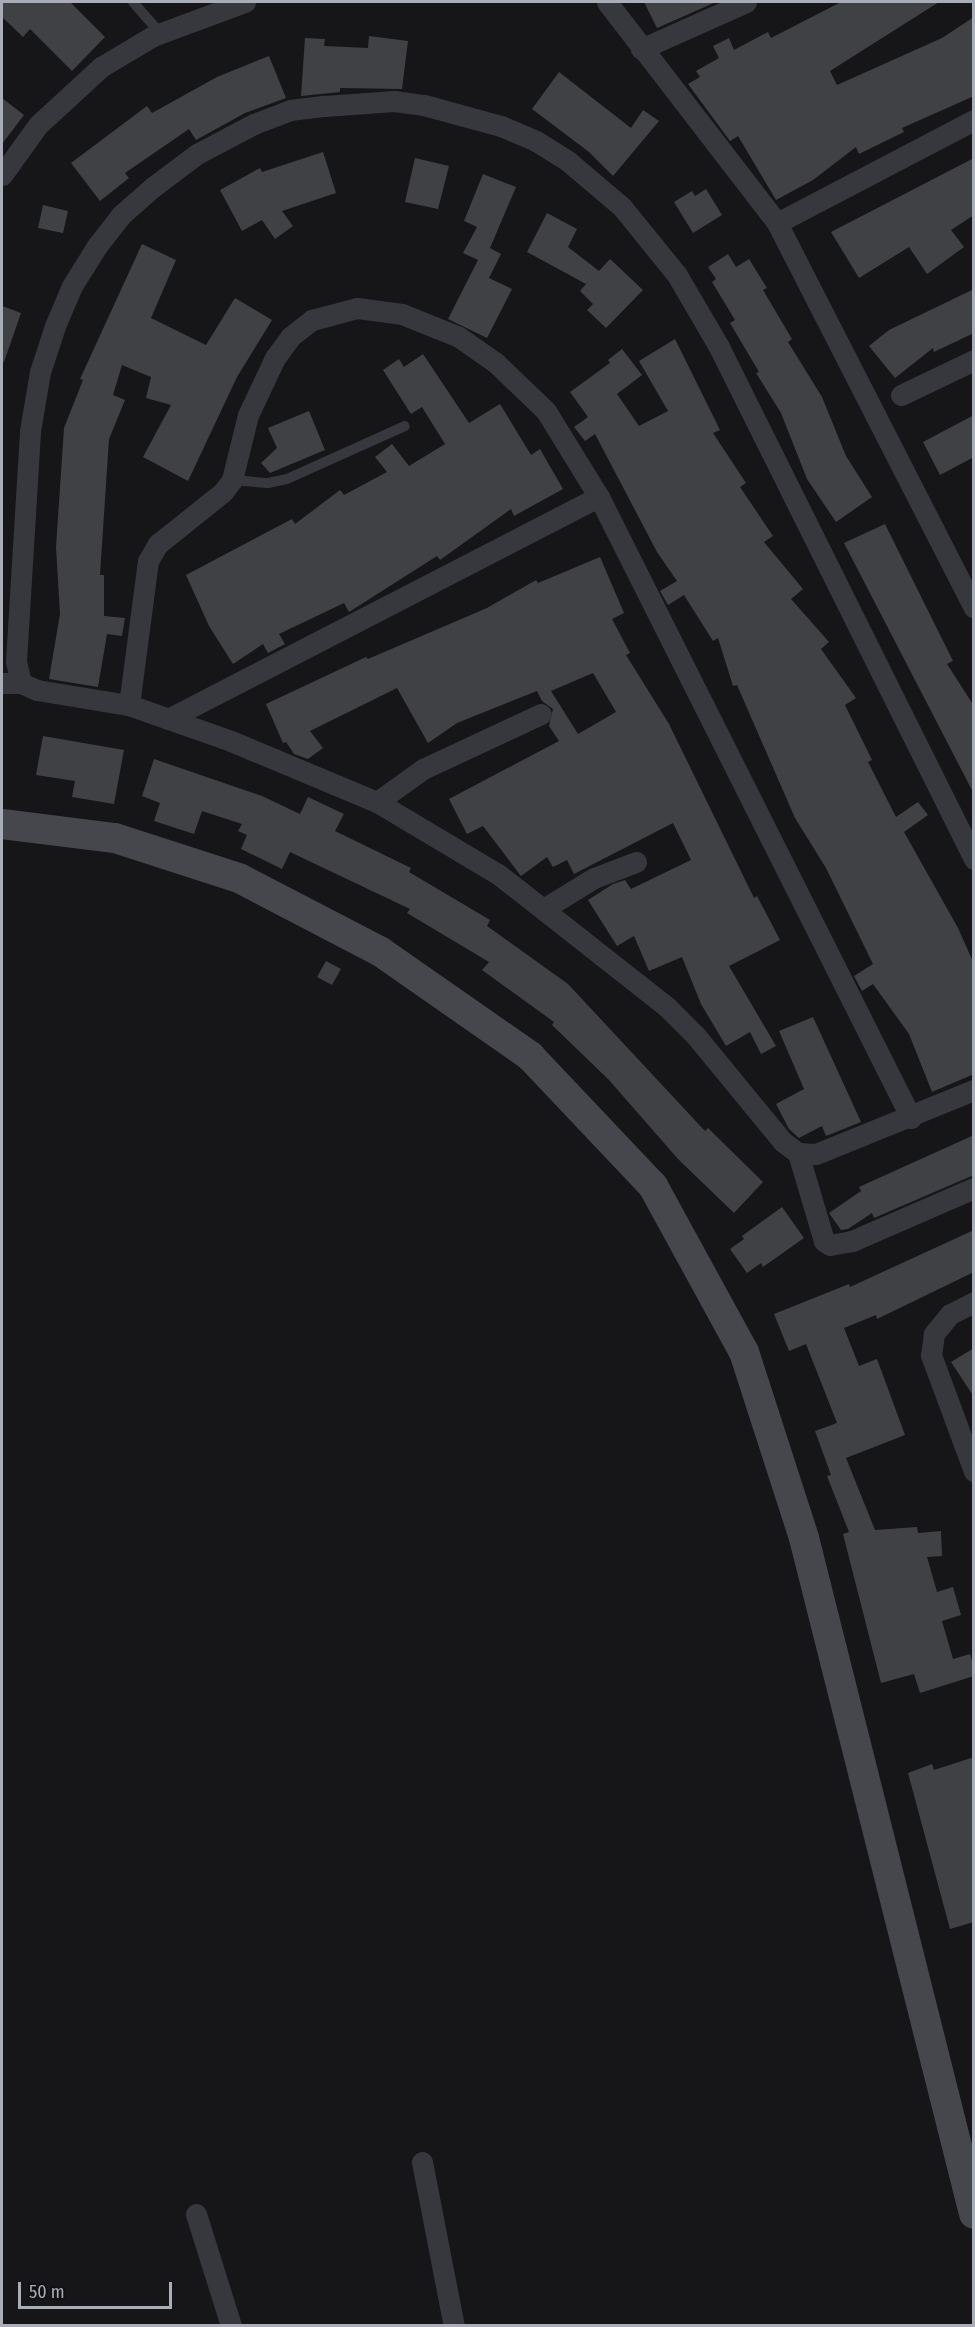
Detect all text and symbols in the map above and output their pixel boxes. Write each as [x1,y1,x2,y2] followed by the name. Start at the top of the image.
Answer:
[21,2270,176,2308] scale bar
[29,2281,65,2303] text: 50 m

